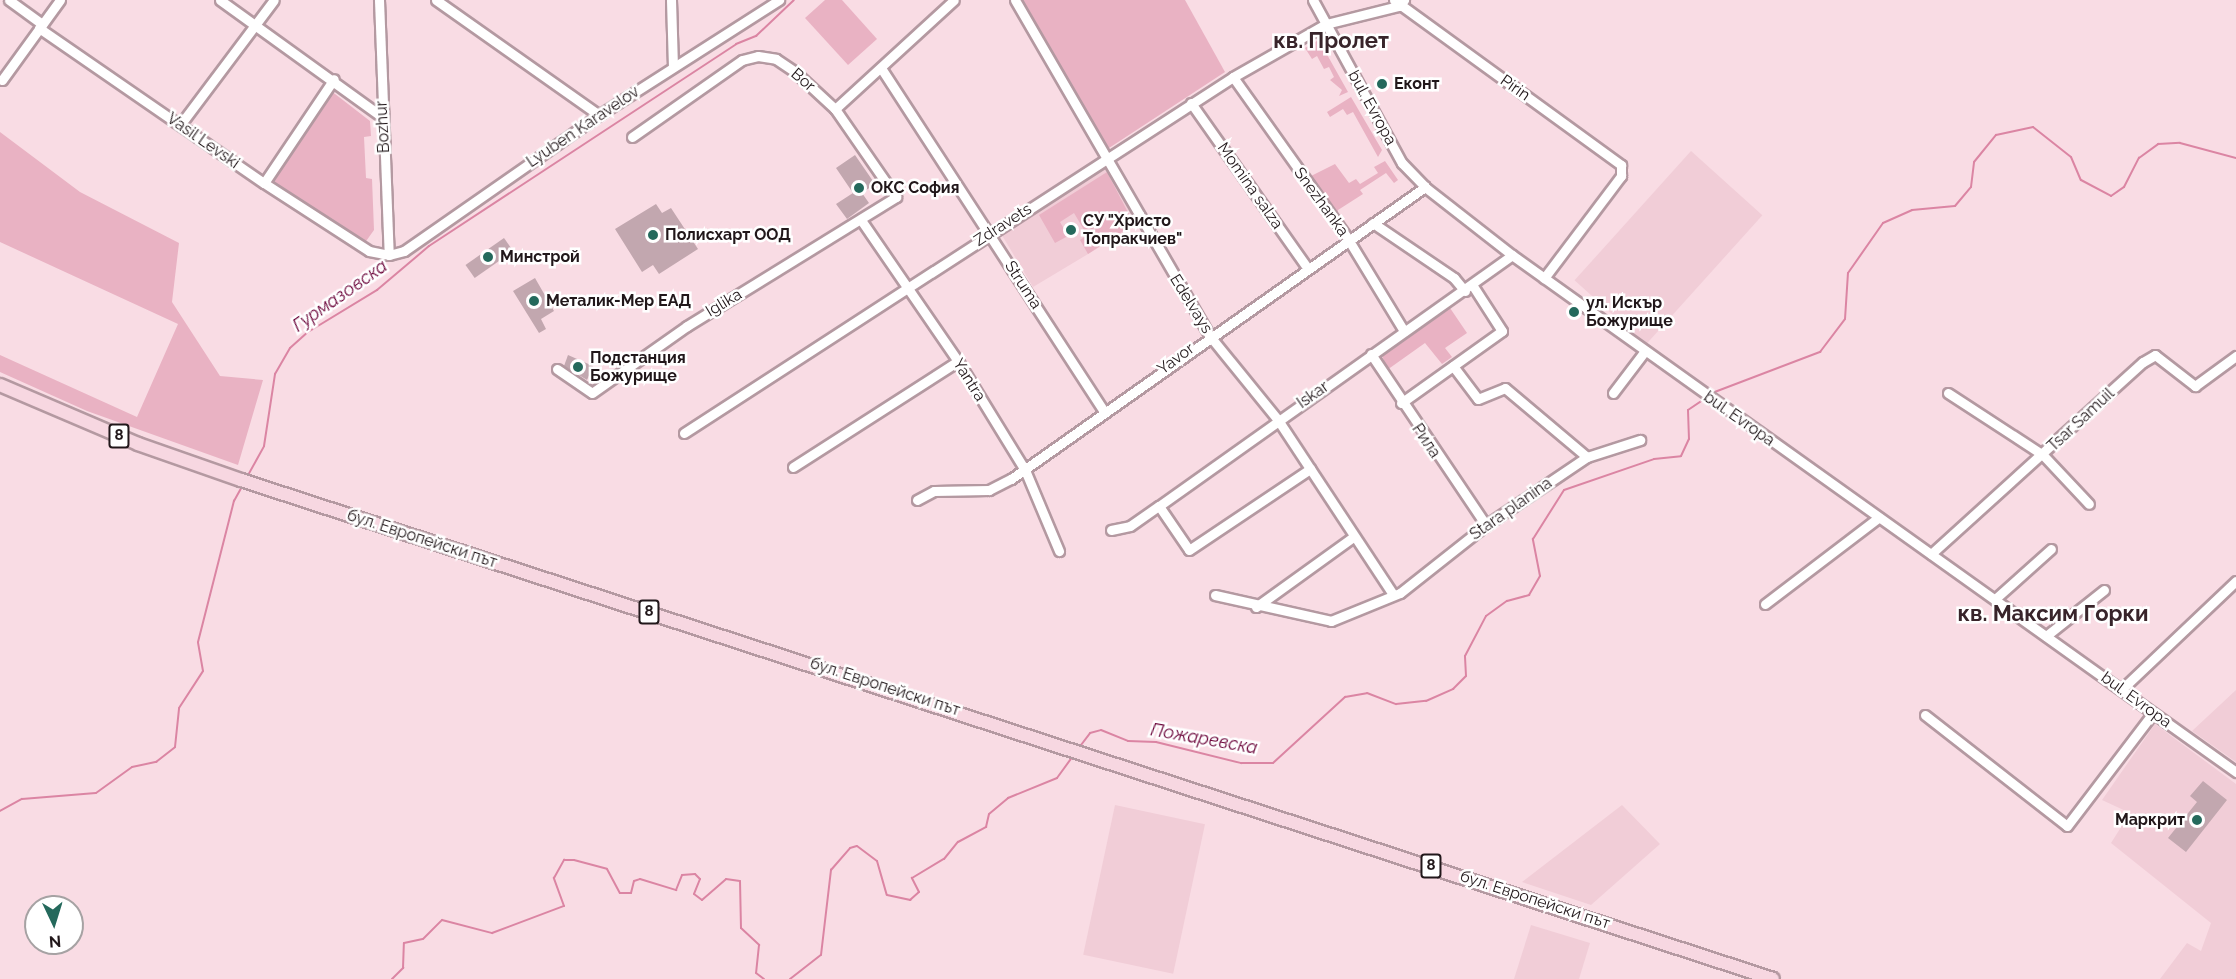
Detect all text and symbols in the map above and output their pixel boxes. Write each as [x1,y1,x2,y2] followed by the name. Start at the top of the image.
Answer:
[1273,28,1389,54] district label: кв. Пролет
[787,64,819,96] street label: Bor
[1344,67,1400,149] street label: bul. Evropa
[1496,71,1534,105] street label: Pirin
[1394,74,1440,94] place label: Еконт
[1375,77,1389,91] marker: Еконт
[523,82,643,172] street label: Lyuben Karavelov
[372,100,394,154] street label: Bozhur
[163,109,243,173] street label: Vasil Levski
[1213,139,1287,233] street label: Momina salza
[1290,164,1352,240] street label: Snezhanka
[871,178,960,198] place label: ОКС София
[852,181,866,195] marker: ОКС София
[971,199,1035,251] street label: Zdravets
[1083,211,1182,249] place label: СУ "Христо Топракчиев"
[1064,223,1078,237] marker: СУ "Христо Топракчиев"
[665,225,791,245] place label: Полисхарт ООД
[646,228,660,242] marker: Полисхарт ООД
[500,247,580,267] place label: Минстрой
[481,250,495,264] marker: Минстрой
[289,255,391,337] water label: Гурмазовска
[1000,257,1046,313] street label: Struma
[1165,271,1217,337] street label: Edelvays
[702,285,746,321] street label: Iglika
[546,291,691,311] place label: Металик-Мер ЕАД
[1586,293,1673,331] place label: ул. Искър Божурище
[527,294,541,308] marker: Металик-Мер ЕАД
[1567,305,1581,319] marker: ул. Искър Божурище
[1154,339,1198,379] street label: Yavor
[590,348,686,386] place label: Подстанция Божурище
[949,355,989,405] street label: Yantra
[571,360,585,374] marker: Подстанция Божурище
[1293,377,1333,413] street label: Iskar
[2043,384,2119,456] street label: Tsar Samuil
[1700,388,1778,450] street label: bul. Evropa
[1408,420,1444,462] street label: Рила
[107,424,131,448] road number: 8
[1466,474,1556,544] street label: Stara planina
[345,506,499,572] street label: бул. Европейски път
[637,600,661,624] road number: 8
[1957,601,2149,627] district label: кв. Максим Горки
[808,654,962,720] street label: бул. Европейски път
[2097,668,2175,732] street label: bul. Evropa
[1149,719,1259,759] water label: Пожаревска
[2115,810,2185,830] place label: Маркрит
[2190,813,2204,827] marker: Маркрит
[1419,854,1443,878] road number: 8
[1458,867,1612,933] street label: бул. Европейски път
[24,895,84,955] north arrow
[48,932,62,951] text: N

